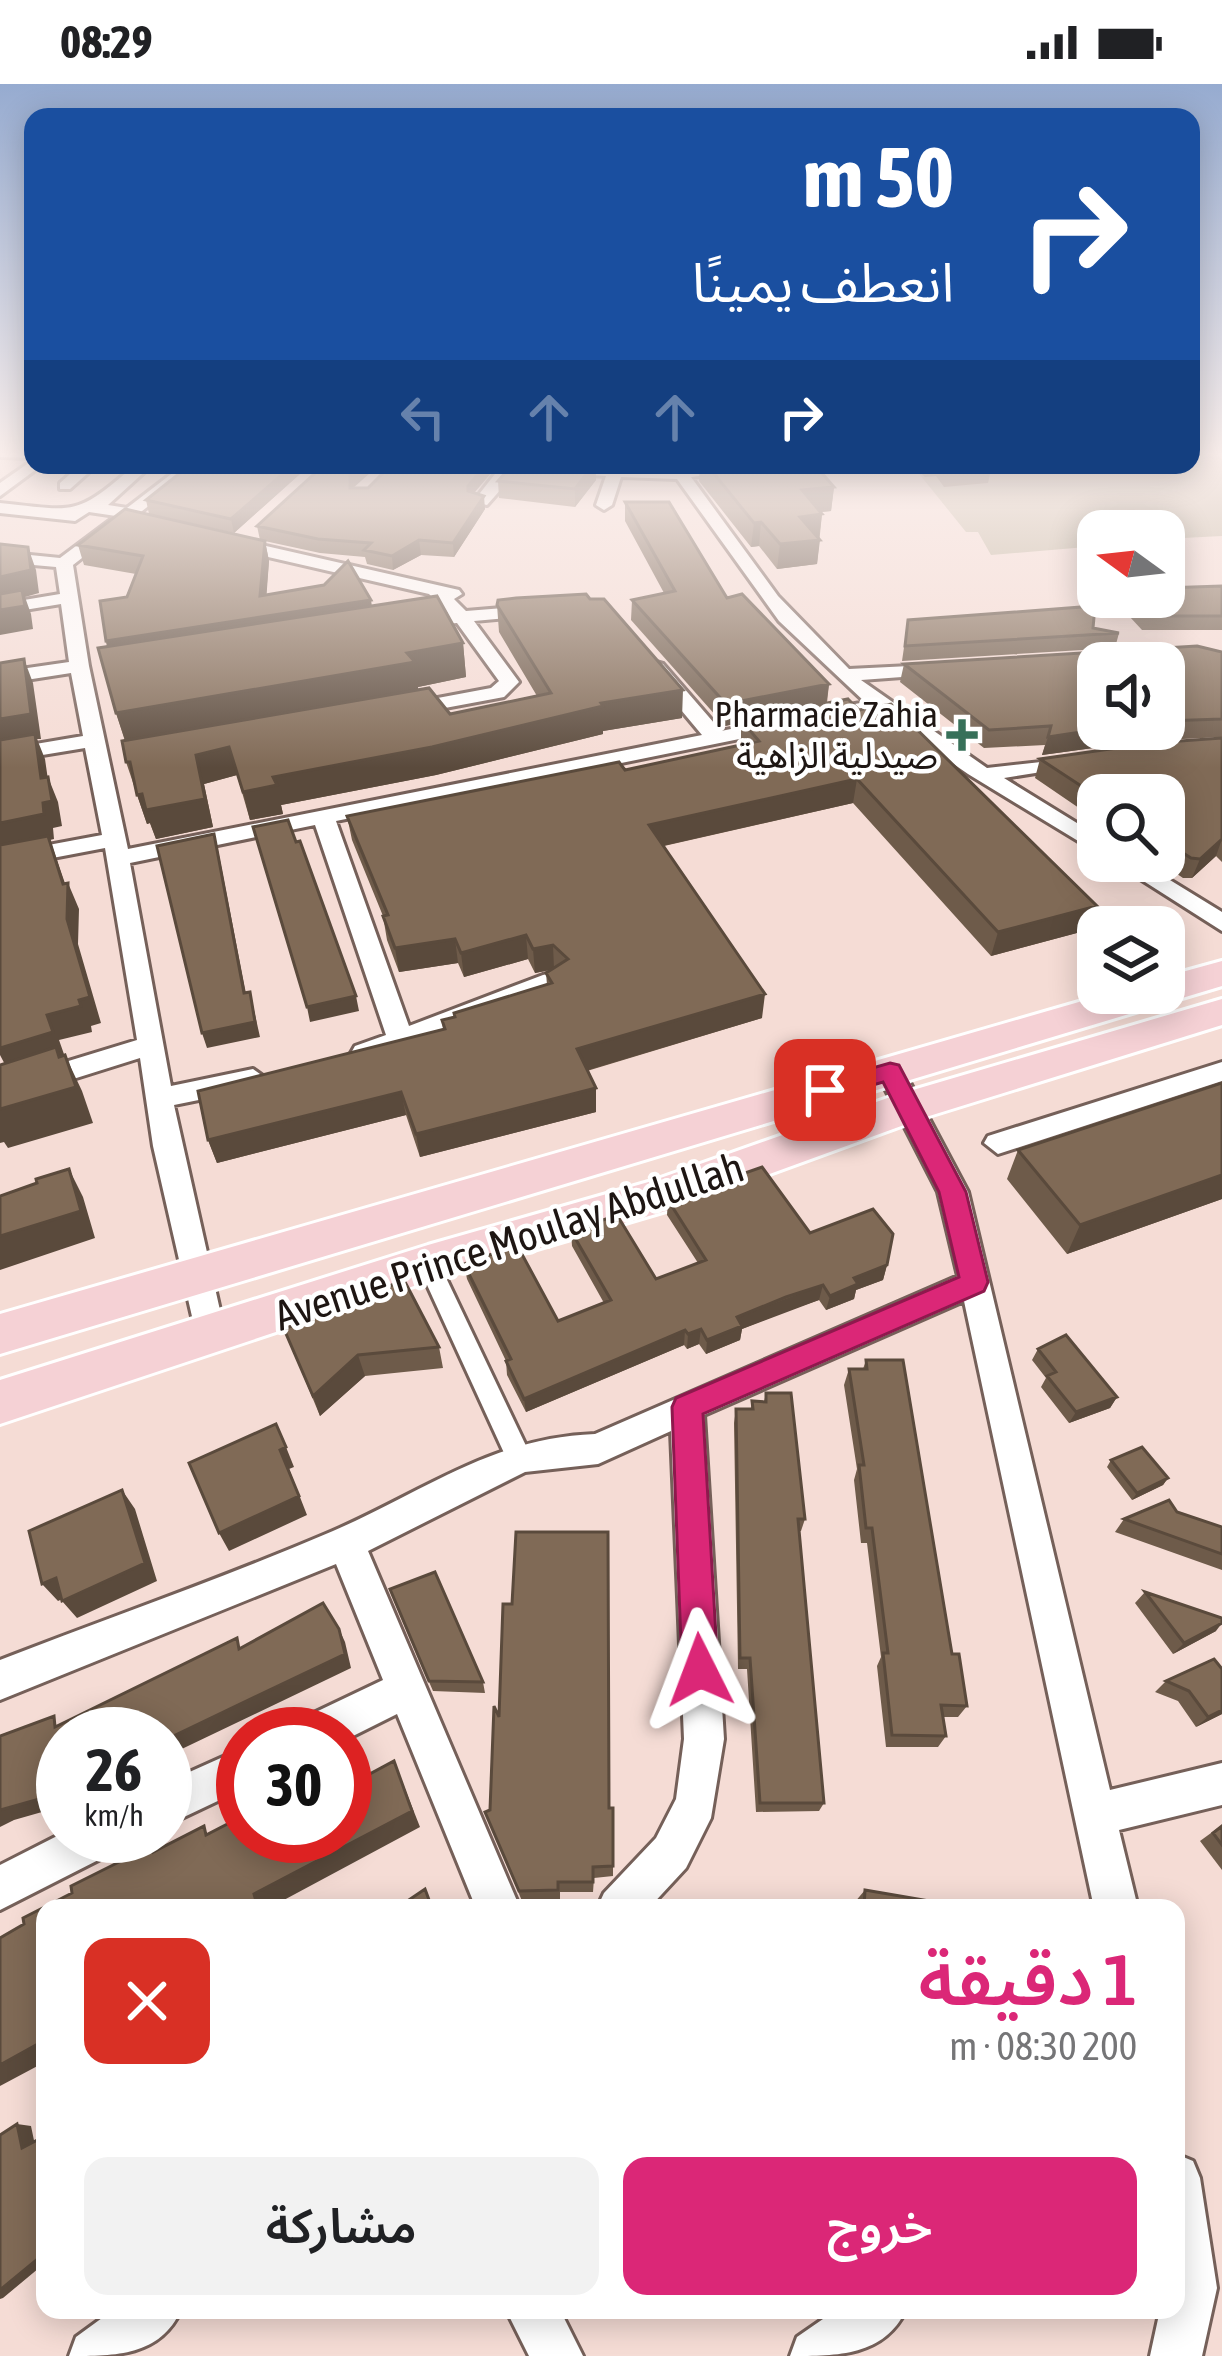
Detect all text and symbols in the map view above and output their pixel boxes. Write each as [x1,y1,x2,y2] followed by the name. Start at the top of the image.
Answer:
[60,16,153,68] text: 08:29
[803,129,954,225] text: 50 m
[996,156,1152,312] icon: right
[692,252,954,313] text: انعطف يمينًا
[390,384,456,450] icon: left
[516,384,582,450] icon: ahead
[642,384,708,450] icon: ahead
[768,384,834,450] icon: right
[1077,510,1185,618] north arrow
[1077,510,1185,1014] map controls
[1077,642,1185,750] button: sound
[715,693,938,777] place label: Pharmacie Zahia صيدلية الزاهية
[949,722,975,748] marker: Pharmacie Zahia صيدلية الزاهية
[1077,774,1185,882] button: search
[1077,906,1185,1014] button: layers
[774,1039,876,1141] pin
[792,1057,858,1123] icon: arrive
[269,1142,749,1340] street label: Avenue Prince Moulay Abdullah
[637,1607,763,1733] position arrow
[216,1707,372,1863] speed limit sign: 30
[86,1735,142,1804] text: 26
[84,1798,144,1832] text: km/h
[84,1938,210,2064] button: close
[919,1938,1137,2020] text: 1 دقيقة
[949,2024,1137,2068] text: 200 m · 08:30
[84,2157,599,2295] button: مشاركة
[623,2157,1137,2295] button: خروج

